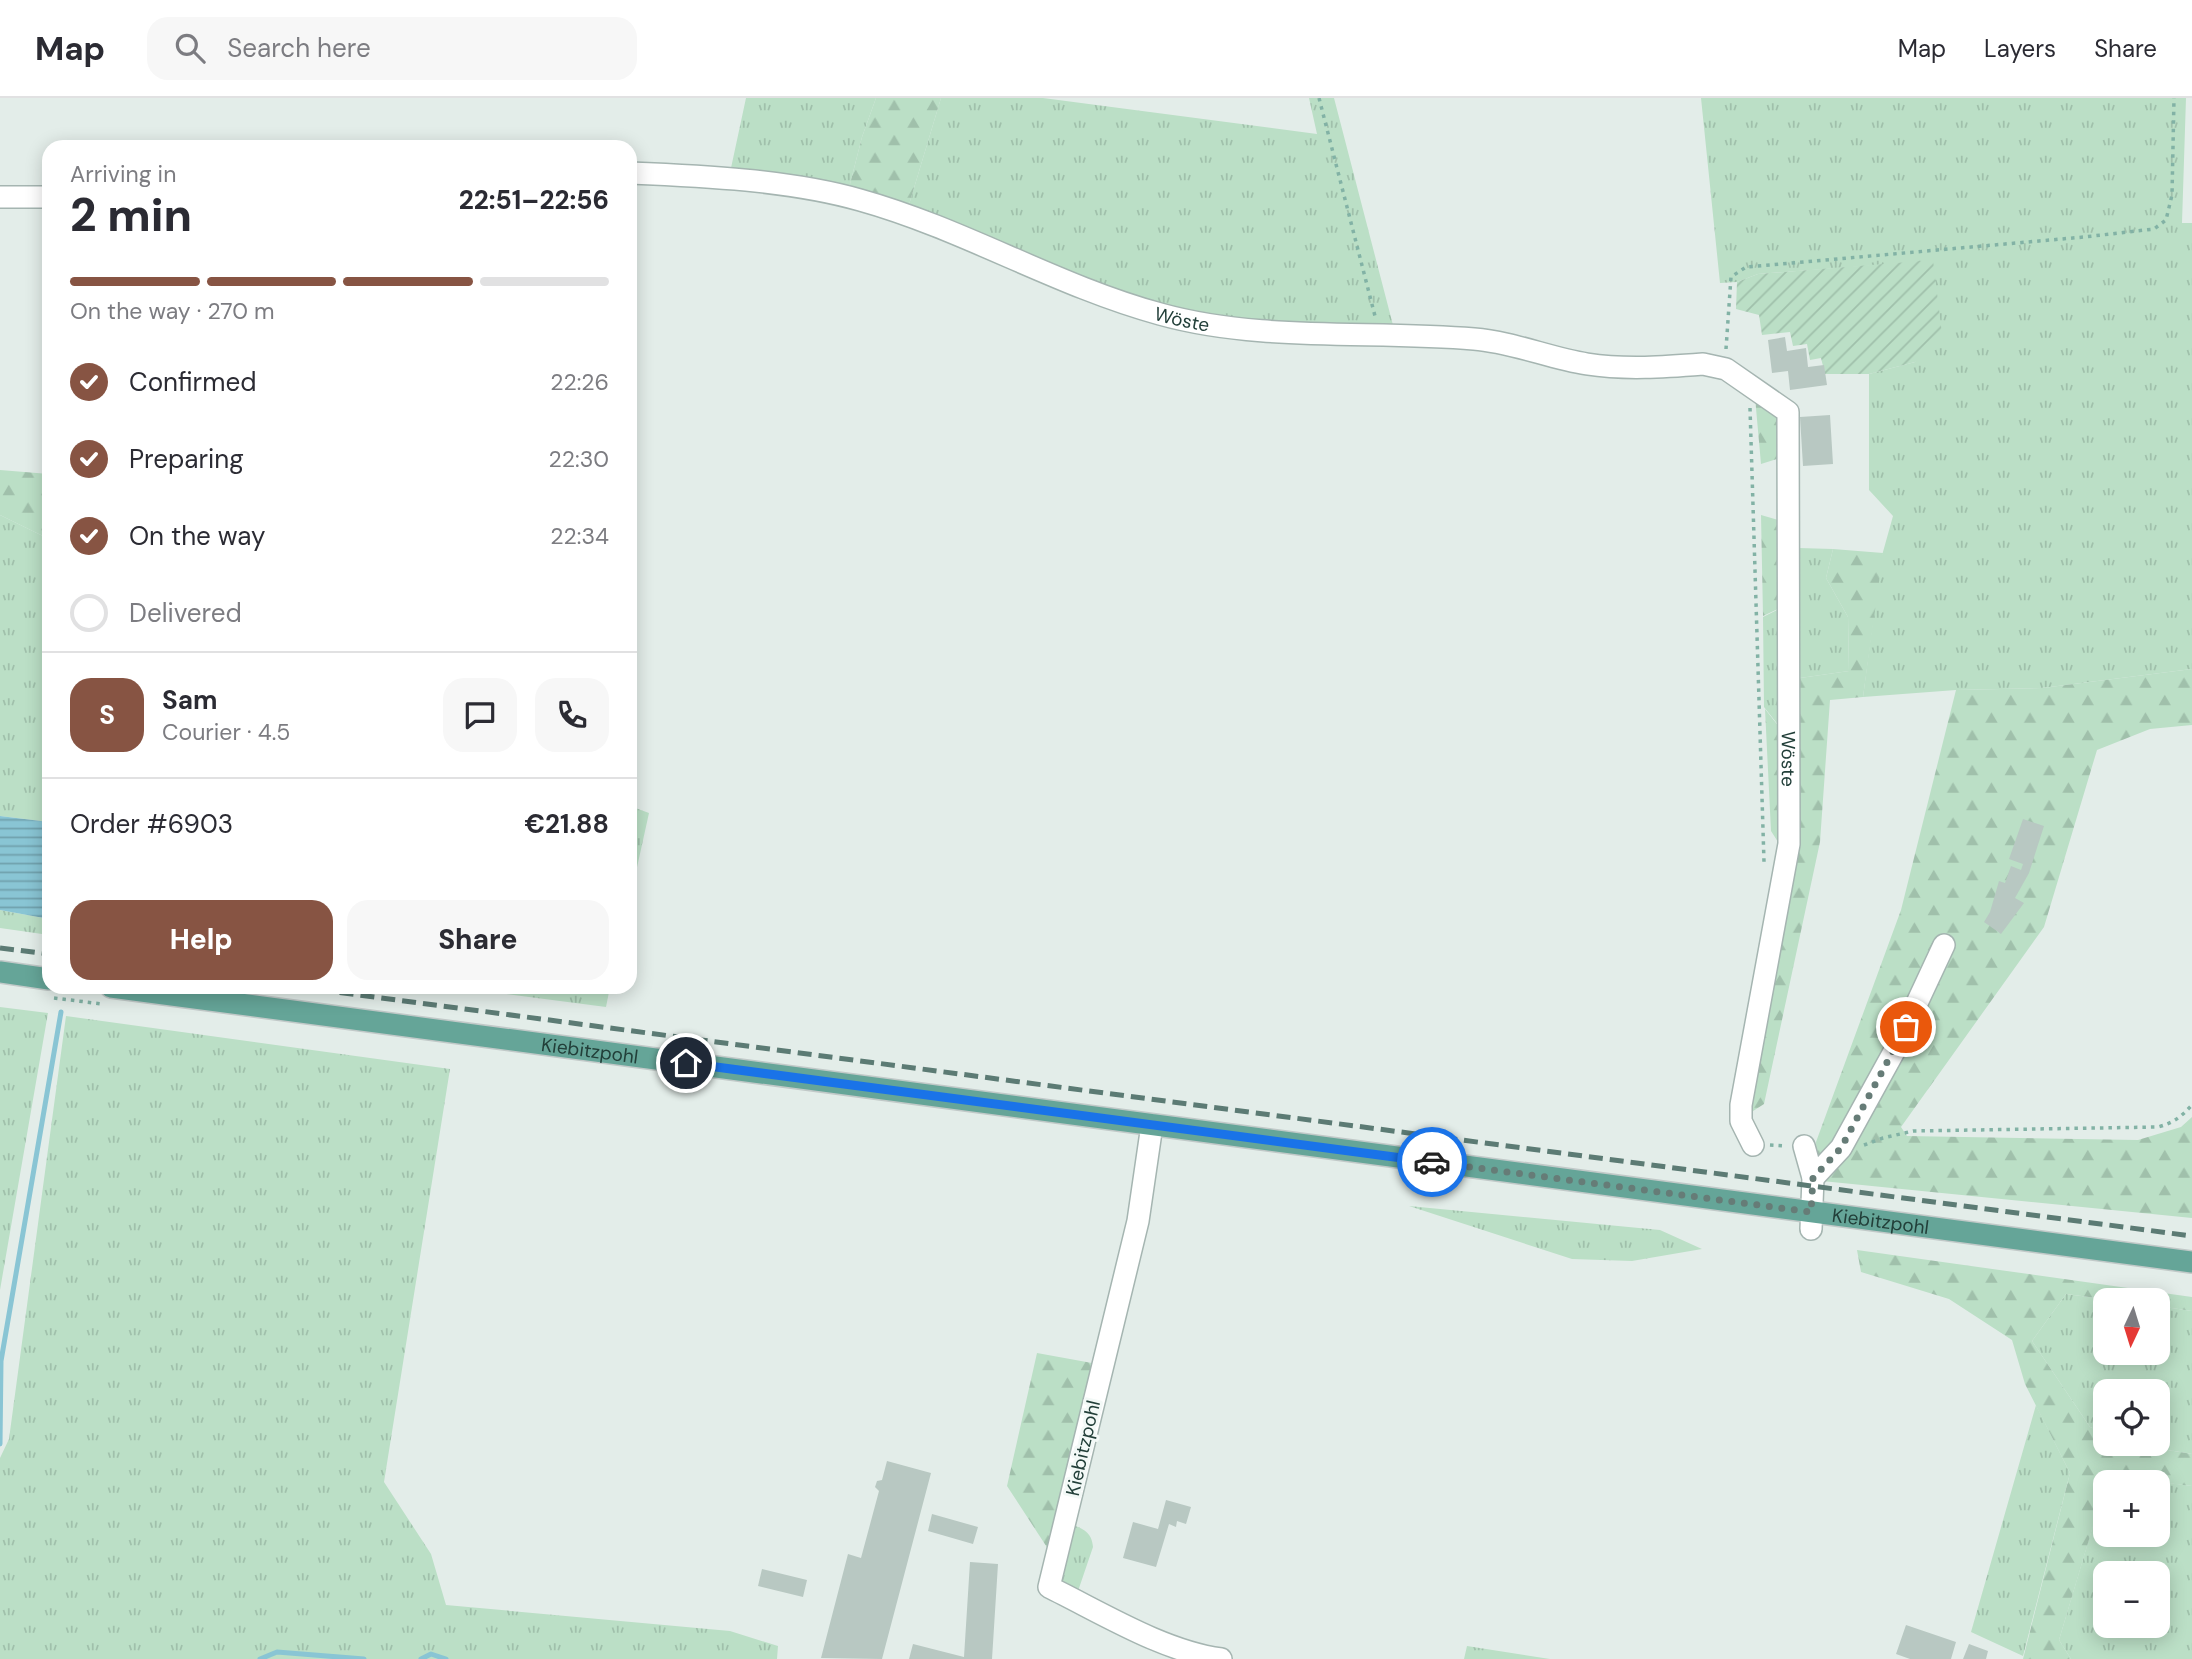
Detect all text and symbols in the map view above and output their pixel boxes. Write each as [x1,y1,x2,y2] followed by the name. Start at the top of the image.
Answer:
[147,17,637,80] search box
[35,27,105,70] text: Map
[171,29,209,67] icon: search
[227,31,371,65] text: Search here
[1898,33,1946,64] text: Map
[1984,33,2056,64] text: Layers
[2094,33,2157,64] text: Share
[70,159,176,189] text: Arriving in
[459,183,609,217] text: 22:51–22:56
[70,185,192,245] text: 2 min
[70,296,275,326] text: On the way · 270 m
[1152,301,1212,337] street label: Wöste
[70,363,108,401] icon: check
[129,365,256,399] text: Confirmed
[550,367,609,397] text: 22:26
[70,440,108,478] icon: check
[129,442,244,476] text: Preparing
[549,444,609,474] text: 22:30
[70,517,108,555] icon: check
[129,519,265,553] text: On the way
[550,521,609,551] text: 22:34
[129,596,242,630] text: Delivered
[443,678,517,752] button: chat
[535,678,609,752] button: phone
[162,683,217,717] text: Sam
[99,698,115,732] text: S
[162,717,290,747] text: Courier · 4.5
[1776,731,1801,787] street label: Wöste
[70,807,233,841] text: Order #6903
[525,807,609,841] text: €21.88
[70,900,333,980] button: Help
[347,900,609,980] button: Share
[1876,997,1936,1057] pin
[1887,1008,1925,1046] icon: bag
[540,1032,640,1069] street label: Kiebitzpohl
[656,1033,716,1093] pin
[667,1044,705,1082] icon: home
[1397,1127,1467,1197] courier
[1413,1143,1451,1181] icon: car
[1831,1202,1931,1240] street label: Kiebitzpohl
[2093,1288,2170,1365] north arrow
[2093,1288,2170,1638] map controls
[2093,1379,2170,1456] button: locate
[1060,1398,1106,1498] street label: Kiebitzpohl
[2093,1470,2170,1547] button: +
[2093,1561,2170,1638] button: −

